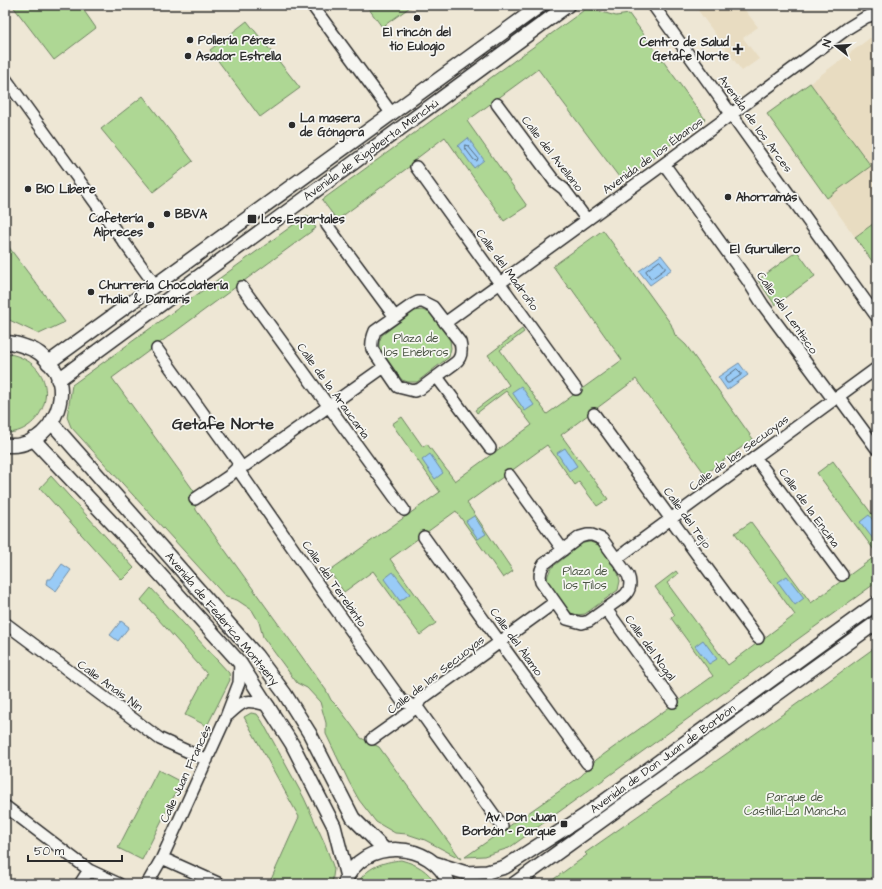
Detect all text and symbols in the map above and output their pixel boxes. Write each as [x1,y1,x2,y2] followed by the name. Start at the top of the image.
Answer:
[412,13,422,23] marker: El rincón del tío Eulogio
[383,24,451,57] place label: El rincón del tío Eulogio
[816,26,856,66] north arrow
[198,32,276,49] place label: Pollería Pérez
[640,34,730,65] place label: Centro de Salud Getafe Norte
[185,35,195,45] marker: Pollería Pérez
[819,38,835,49] text: N
[732,43,744,55] marker: Centro de Salud Getafe Norte
[196,48,282,65] place label: Asador Estrella
[183,51,193,61] marker: Asador Estrella
[714,72,796,176] street label: Avenida de los Arces
[300,95,443,206] street label: Avenida de Rigoberta Menchú
[299,110,365,143] place label: La masera de Góngora
[517,112,587,196] street label: Calle del Avellano
[599,114,707,198] street label: Avenida de los Ébanos
[287,120,297,130] marker: La masera de Góngora
[36,181,96,198] place label: BIO Libere
[23,184,33,194] marker: BIO Libere
[736,189,797,206] place label: Ahorramás
[723,192,733,202] marker: Ahorramás
[175,206,208,223] place label: BBVA
[162,209,172,219] marker: BBVA
[89,210,144,242] place label: Cafetería Alpreces
[261,211,345,229] place label: Los Espartales
[246,213,258,225] marker: Los Espartales
[146,220,156,230] marker: Cafetería Alpreces
[472,226,543,315] street label: Calle del Madroño
[730,240,801,258] district label: El Gurullero
[752,268,822,358] street label: Calle del Lentisco
[98,277,229,308] place label: Churrería Chocolatería Thalia & Damaris
[86,287,96,297] marker: Churrería Chocolatería Thalia & Damaris
[383,330,449,361] park label: Plaza de los Enebros
[292,340,374,442] street label: Calle de la Araucaria
[686,411,793,496] street label: Calle de las Secuoyas
[172,413,274,435] district label: Getafe Norte
[774,465,844,551] street label: Calle de la Encina
[659,484,715,552] street label: Calle del Tejo
[298,537,370,631] street label: Calle del Terebinto
[160,549,283,690] street label: Avenida de Federica Montseny
[562,563,608,594] park label: Plaza de los Tilos
[485,604,547,680] street label: Calle del Álamo
[620,612,680,685] street label: Calle del Nogal
[384,632,489,719] street label: Calle de las Secuoyas
[74,656,146,716] street label: Calle Anais Nin
[587,700,739,818] street label: Avenida de Don Juan de Borbón
[156,722,216,826] street label: Calle Juan Francés
[744,789,846,820] park label: Parque de Castilla-La Mancha
[462,809,557,841] place label: Av. Don Juan Borbón - Parque
[559,819,569,829] marker: Av. Don Juan Borbón - Parque
[28,837,122,863] scale bar
[34,843,65,860] text: 50 m

